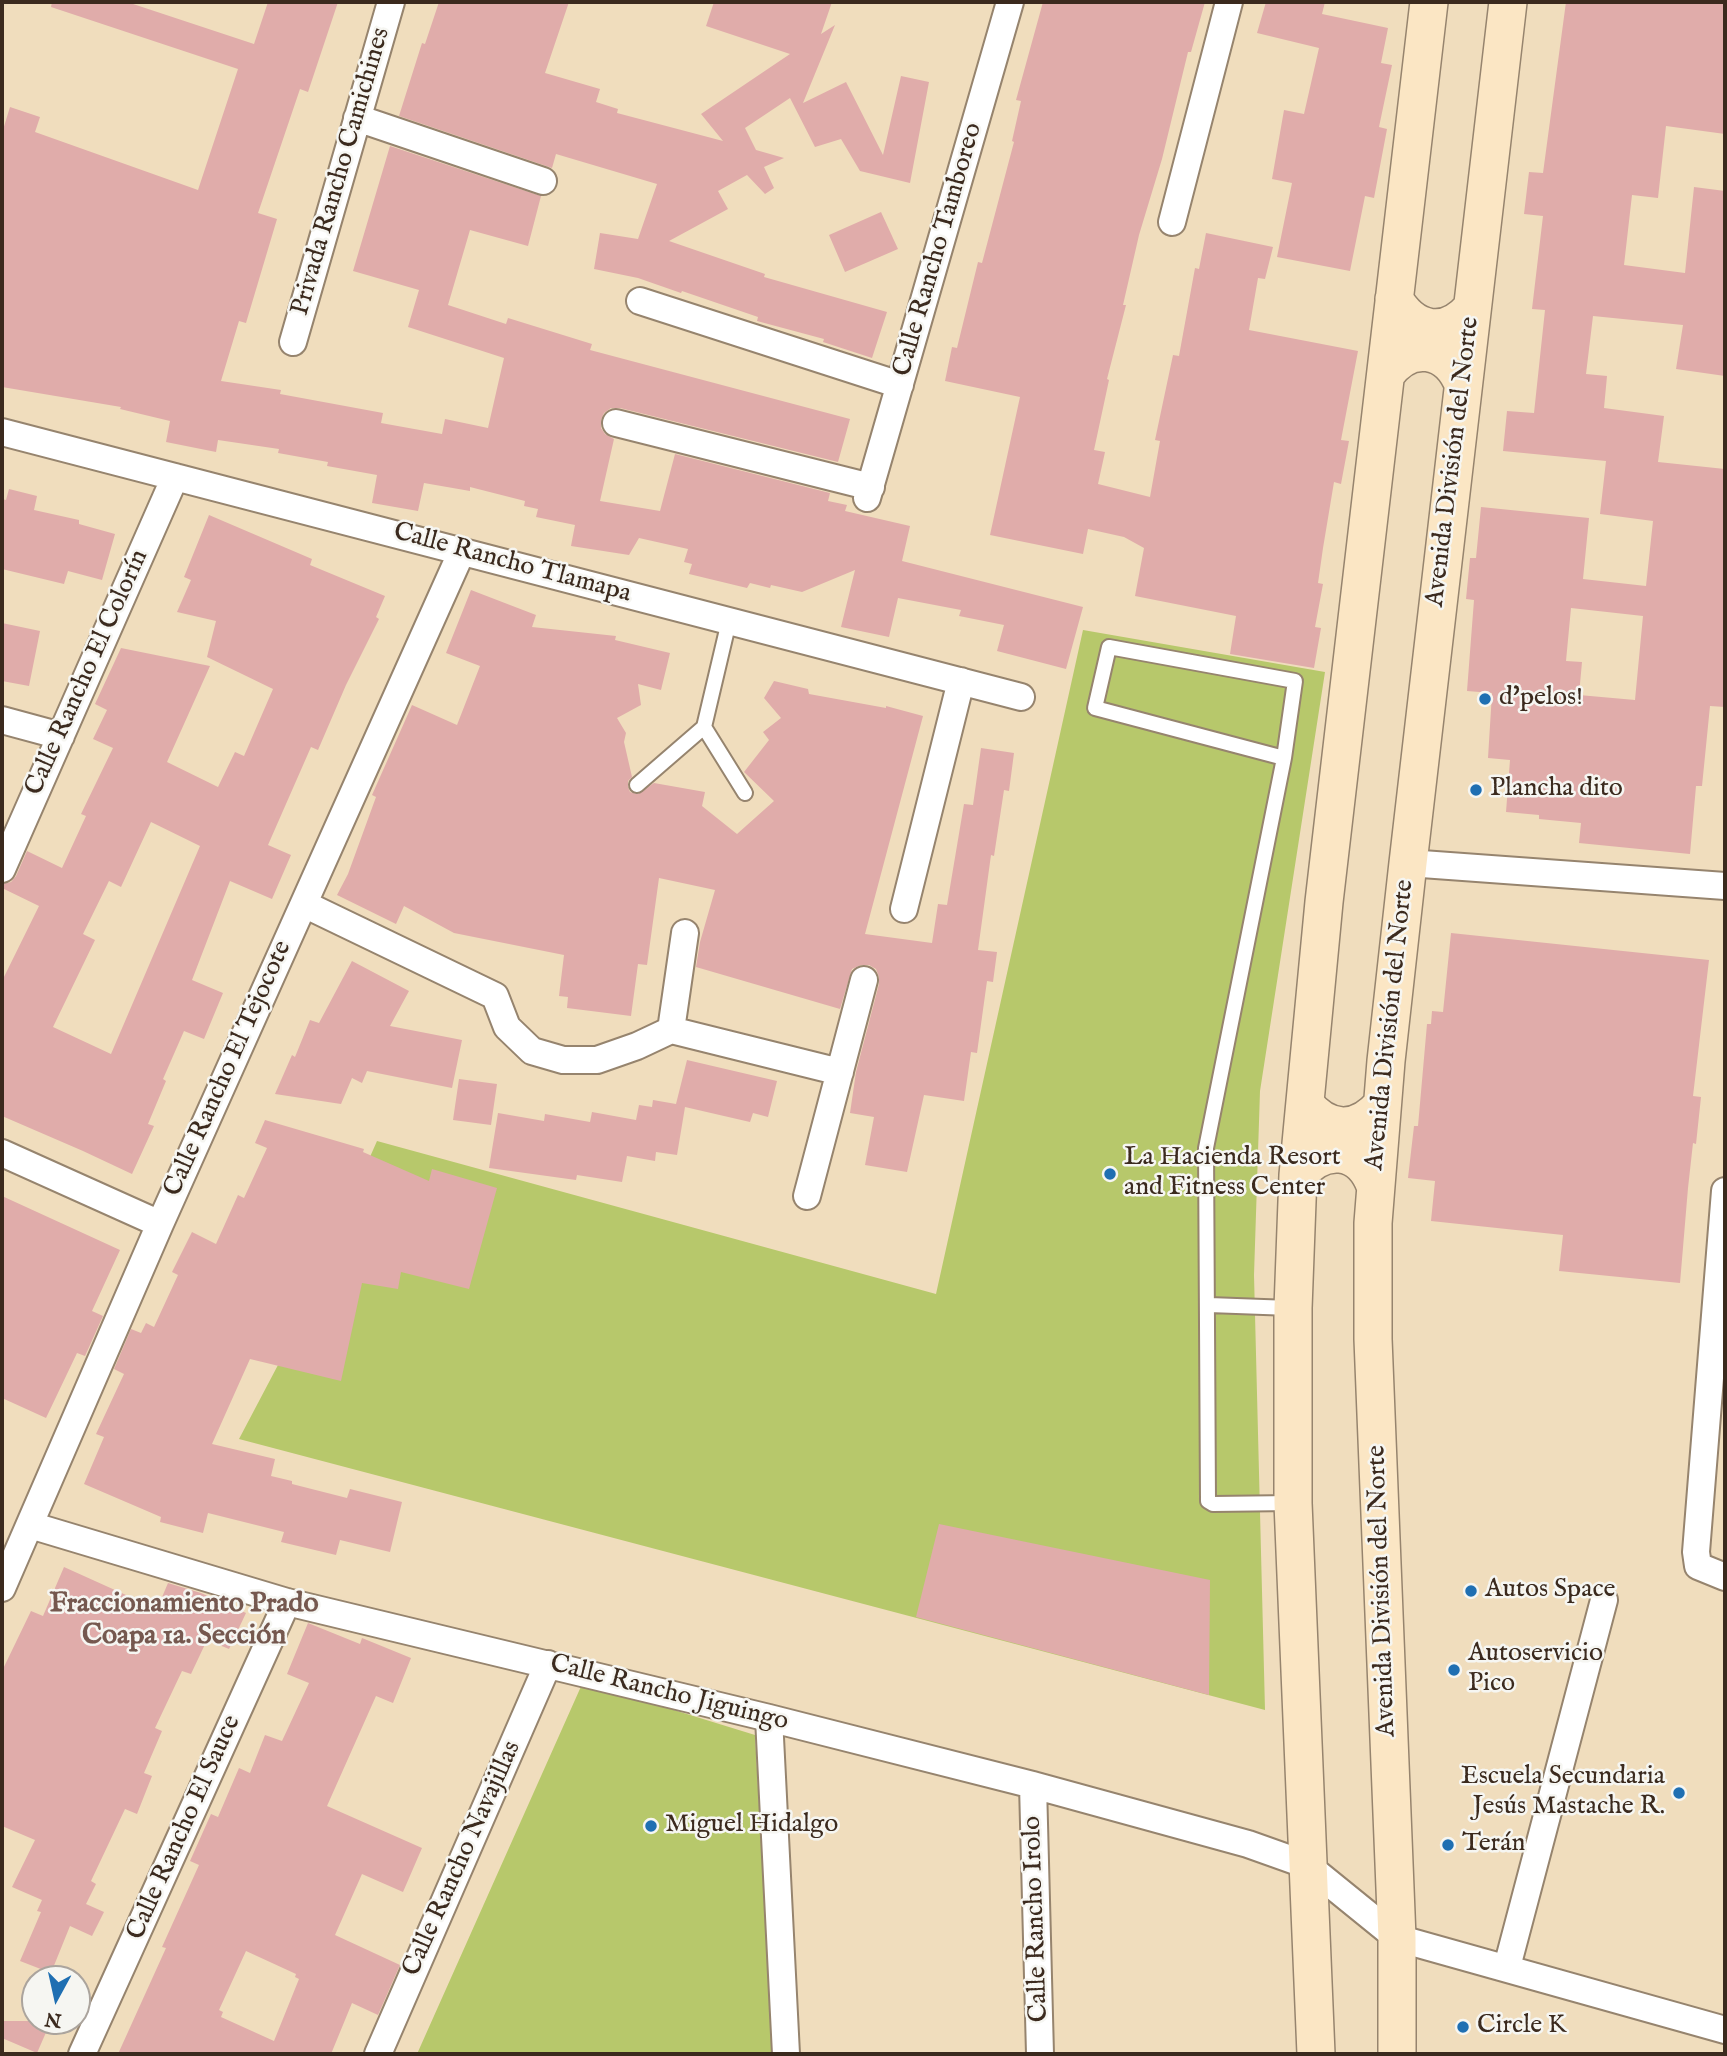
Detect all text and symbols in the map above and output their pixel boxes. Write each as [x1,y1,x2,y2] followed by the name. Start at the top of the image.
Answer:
[286,25,398,319] street label: Privada Rancho Camichines
[888,120,990,380] street label: Calle Rancho Tamboreo
[1421,315,1487,609] street label: Avenida División del Norte
[390,517,634,611] street label: Calle Rancho Tlamapa
[20,545,156,801] street label: Calle Rancho El Colorín
[1499,683,1583,715] place label: d'pelos!
[1477,691,1493,707] marker: d'pelos!
[1490,774,1623,806] place label: Plancha dito
[1468,782,1484,798] marker: Plancha dito
[1360,878,1422,1172] street label: Avenida División del Norte
[159,936,299,1202] street label: Calle Rancho El Tejocote
[1124,1143,1341,1204] place label: La Hacienda Resort and Fitness Center
[1102,1166,1118,1182] marker: La Hacienda Resort and Fitness Center
[1362,1444,1404,1738] street label: Avenida División del Norte
[1485,1575,1615,1607] place label: Autos Space
[1463,1583,1479,1599] marker: Autos Space
[49,1588,319,1654] district label: Fraccionamiento Prado Coapa 1a. Sección
[1468,1639,1603,1700] place label: Autoservicio Pico
[547,1649,791,1739] street label: Calle Rancho Jiguingo
[1446,1662,1462,1678] marker: Autoservicio Pico
[121,1711,249,1945] street label: Calle Rancho El Sauce
[397,1737,529,1981] street label: Calle Rancho Navajillas
[1461,1762,1665,1824] place label: Escuela Secundaria Jesús Mastache R.
[1671,1785,1687,1801] marker: Escuela Secundaria Jesús Mastache R.
[665,1810,838,1842] place label: Miguel Hidalgo
[1018,1815,1056,2023] street label: Calle Rancho Irolo
[643,1818,659,1834] marker: Miguel Hidalgo
[1462,1829,1525,1861] place label: Terán
[1440,1837,1456,1853] marker: Terán
[21,1965,91,2035] north arrow
[44,2006,63,2032] text: N
[1477,2011,1567,2043] place label: Circle K
[1455,2019,1471,2035] marker: Circle K

